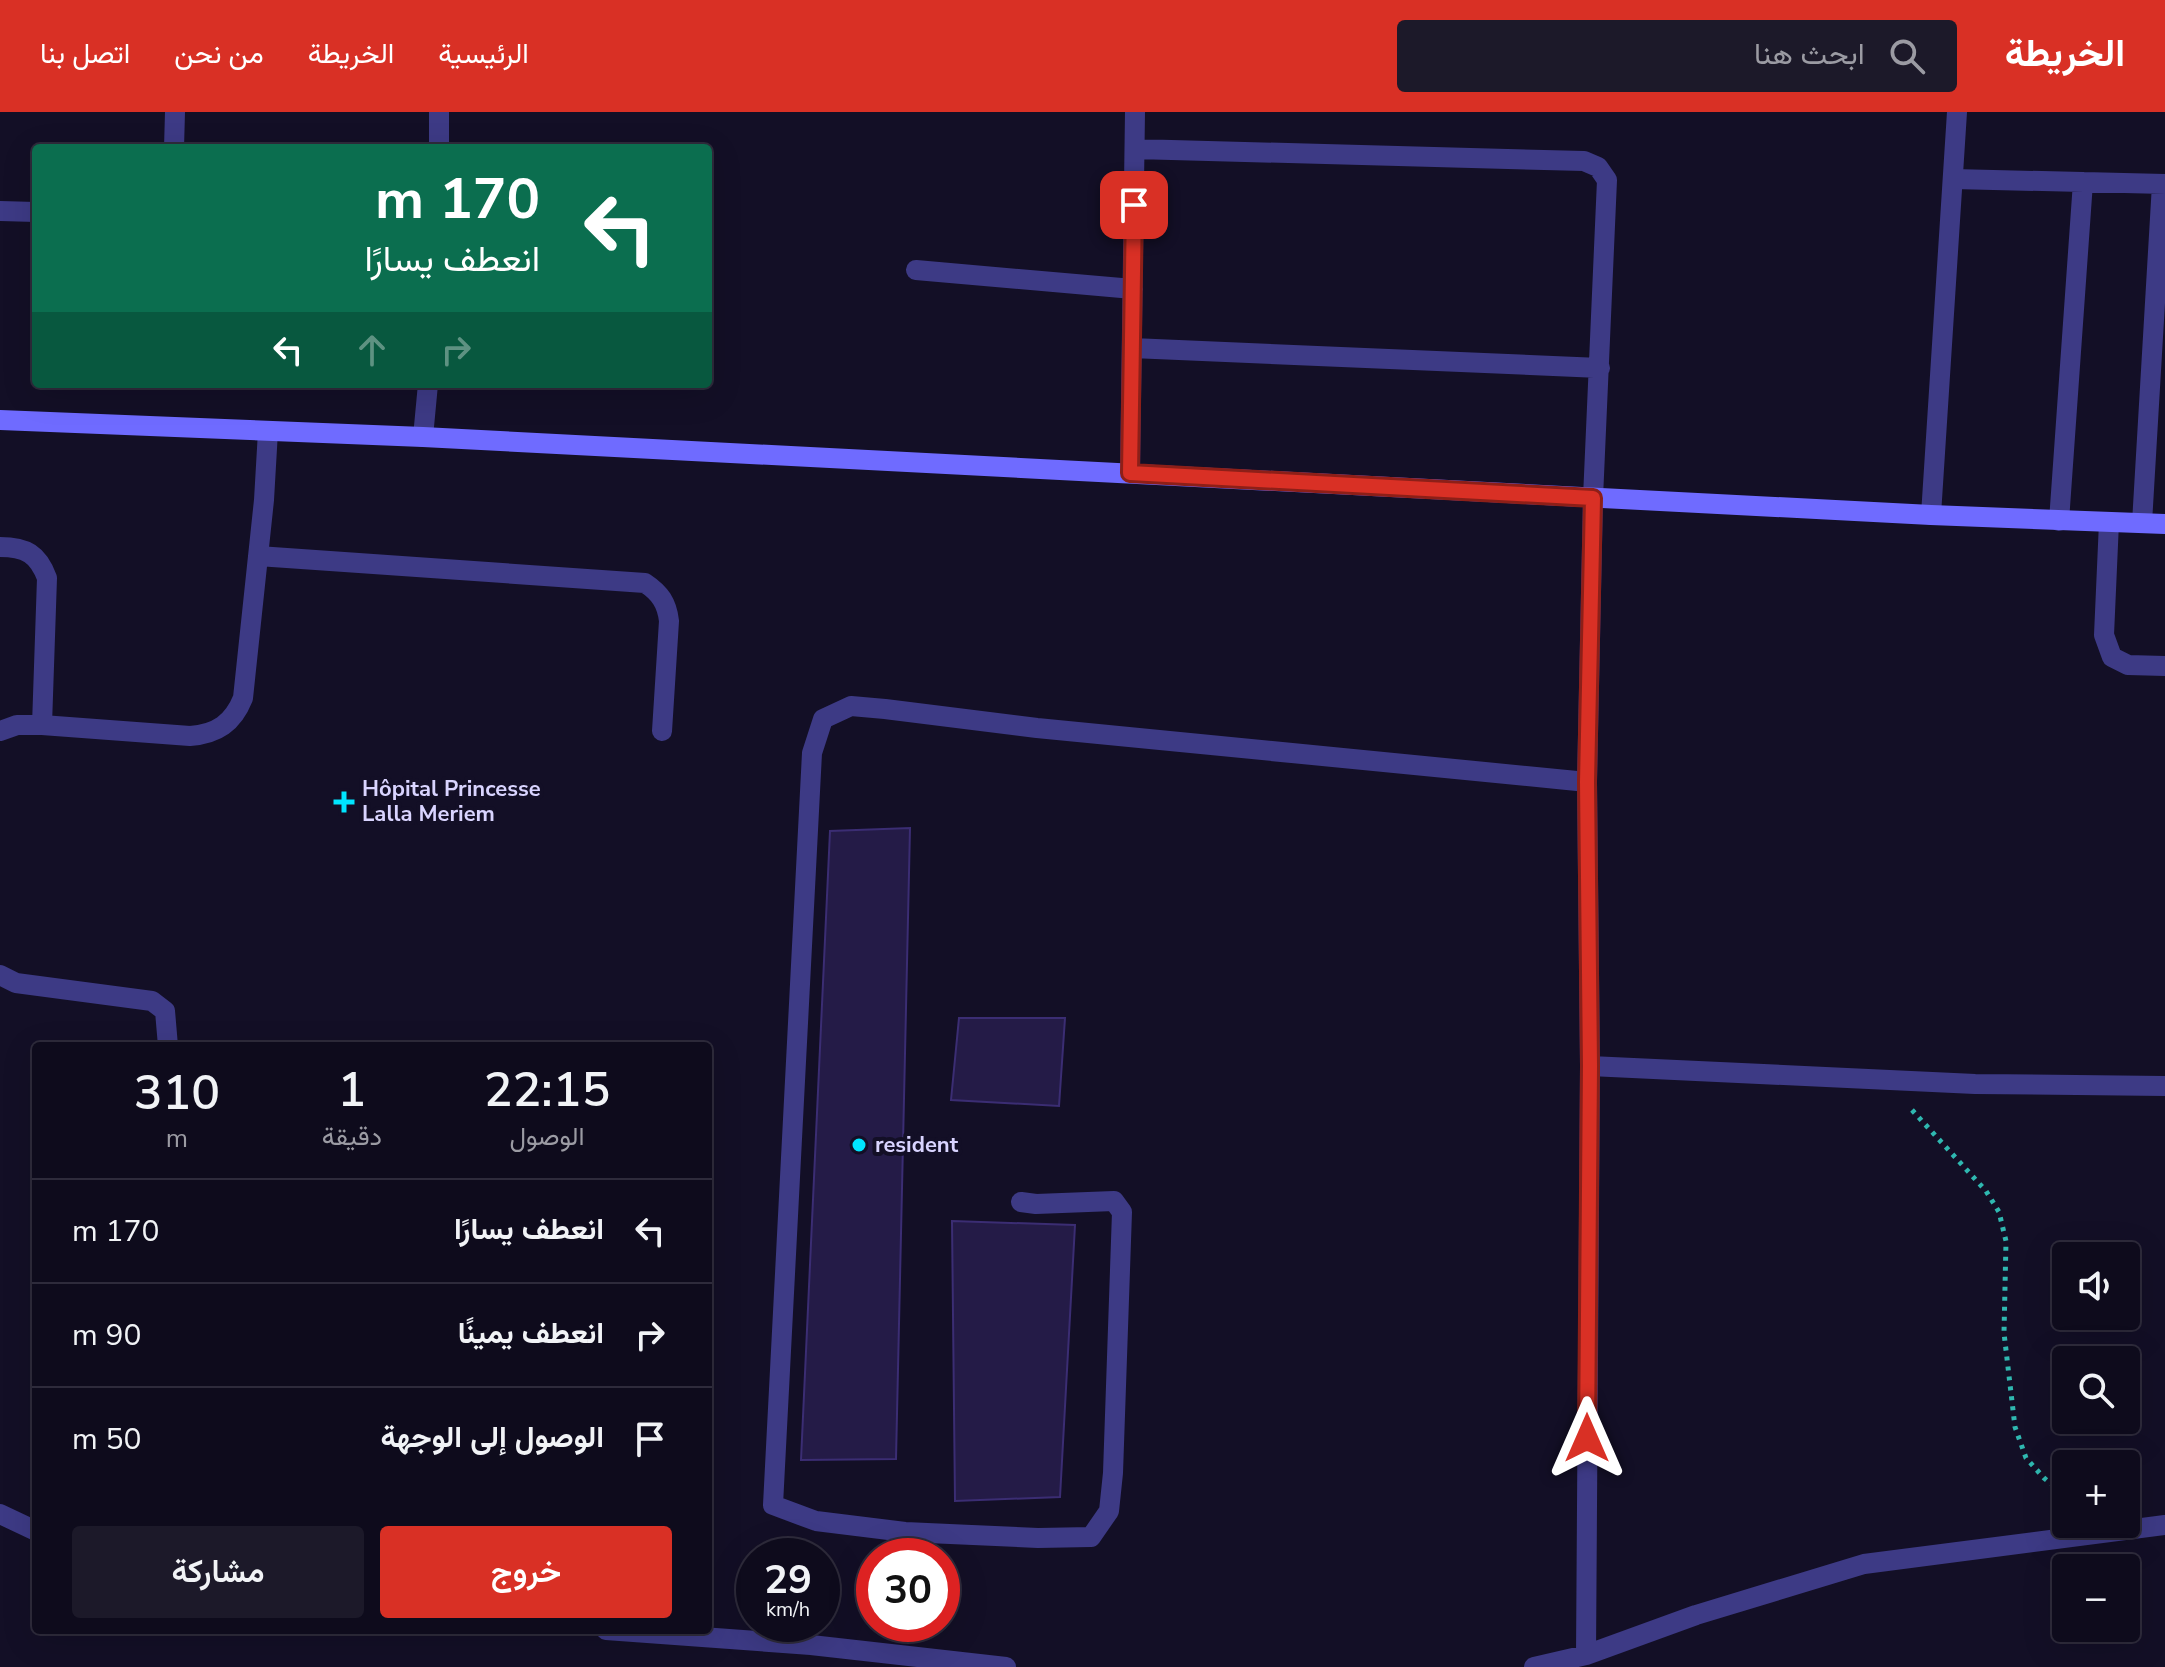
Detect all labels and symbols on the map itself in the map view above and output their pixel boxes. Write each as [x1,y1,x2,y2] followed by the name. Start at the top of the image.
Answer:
[1100,171,1168,239] pin
[362,774,541,829] place label: Hôpital Princesse Lalla Meriem
[333,791,355,813] marker: Hôpital Princesse Lalla Meriem
[875,1130,959,1160] place label: resident
[850,1136,868,1154] marker: resident
[1545,1396,1629,1480] position arrow
[856,1538,960,1642] speed limit sign: 30

